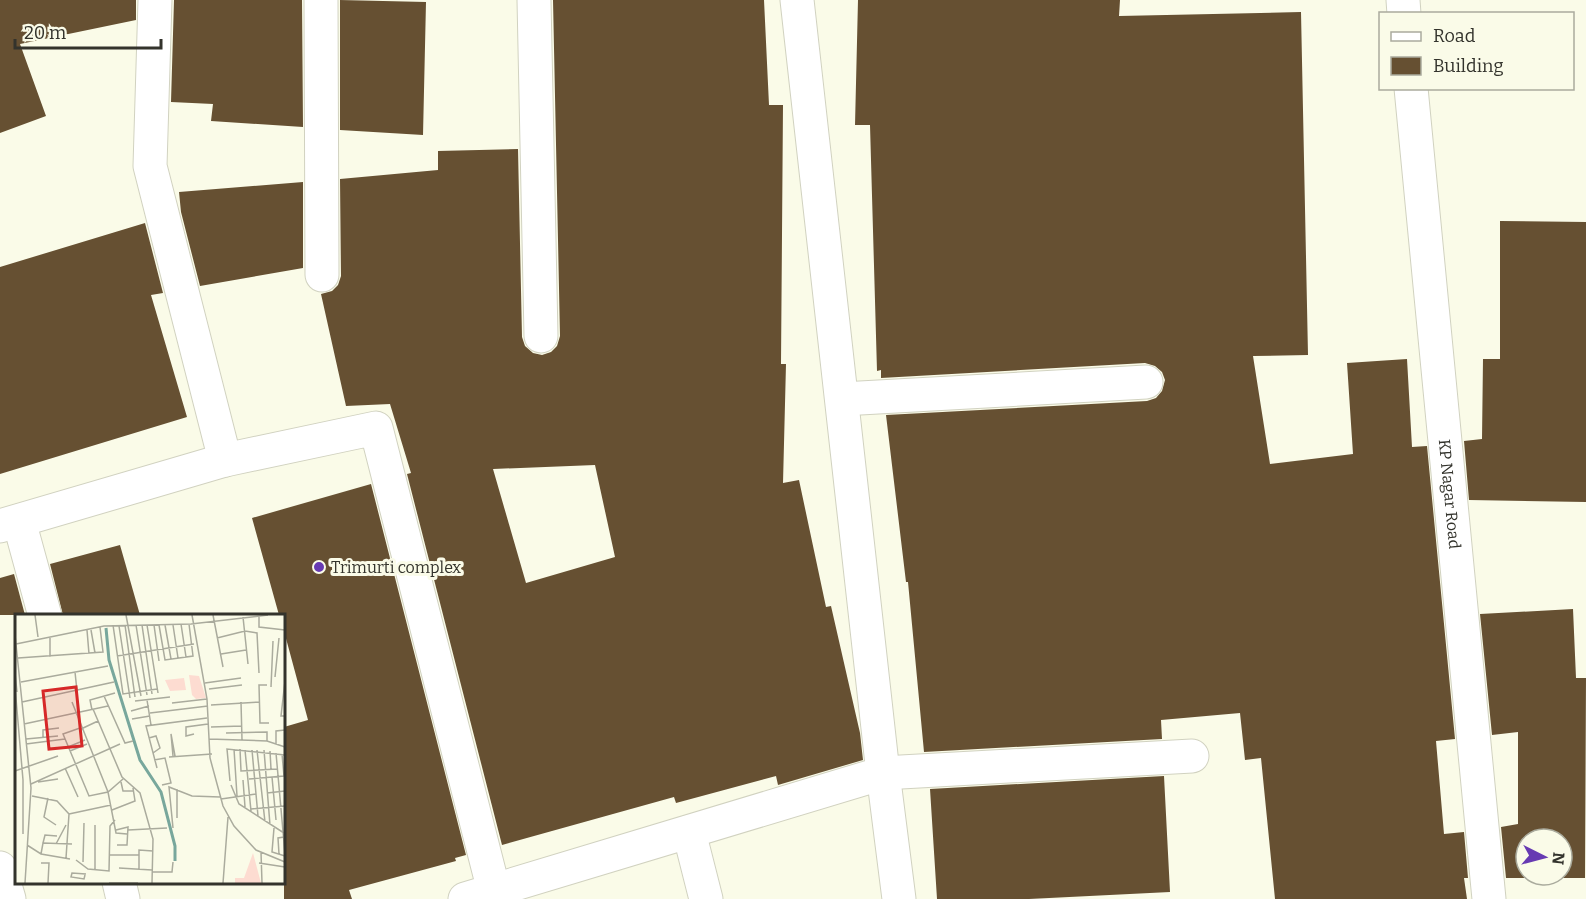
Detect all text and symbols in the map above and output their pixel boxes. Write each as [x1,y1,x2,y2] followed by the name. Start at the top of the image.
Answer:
[15,12,160,50] scale bar
[1379,12,1574,90] legend
[24,22,66,44] text: 20 m
[1433,25,1476,47] text: Road
[1433,55,1504,77] text: Building
[1435,438,1465,550] street label: KP Nagar Road
[331,558,461,577] place label: Trimurti complex
[312,560,326,574] marker: Trimurti complex
[15,614,285,884] inset map
[1514,827,1574,887] north arrow
[1548,851,1569,866] text: N

